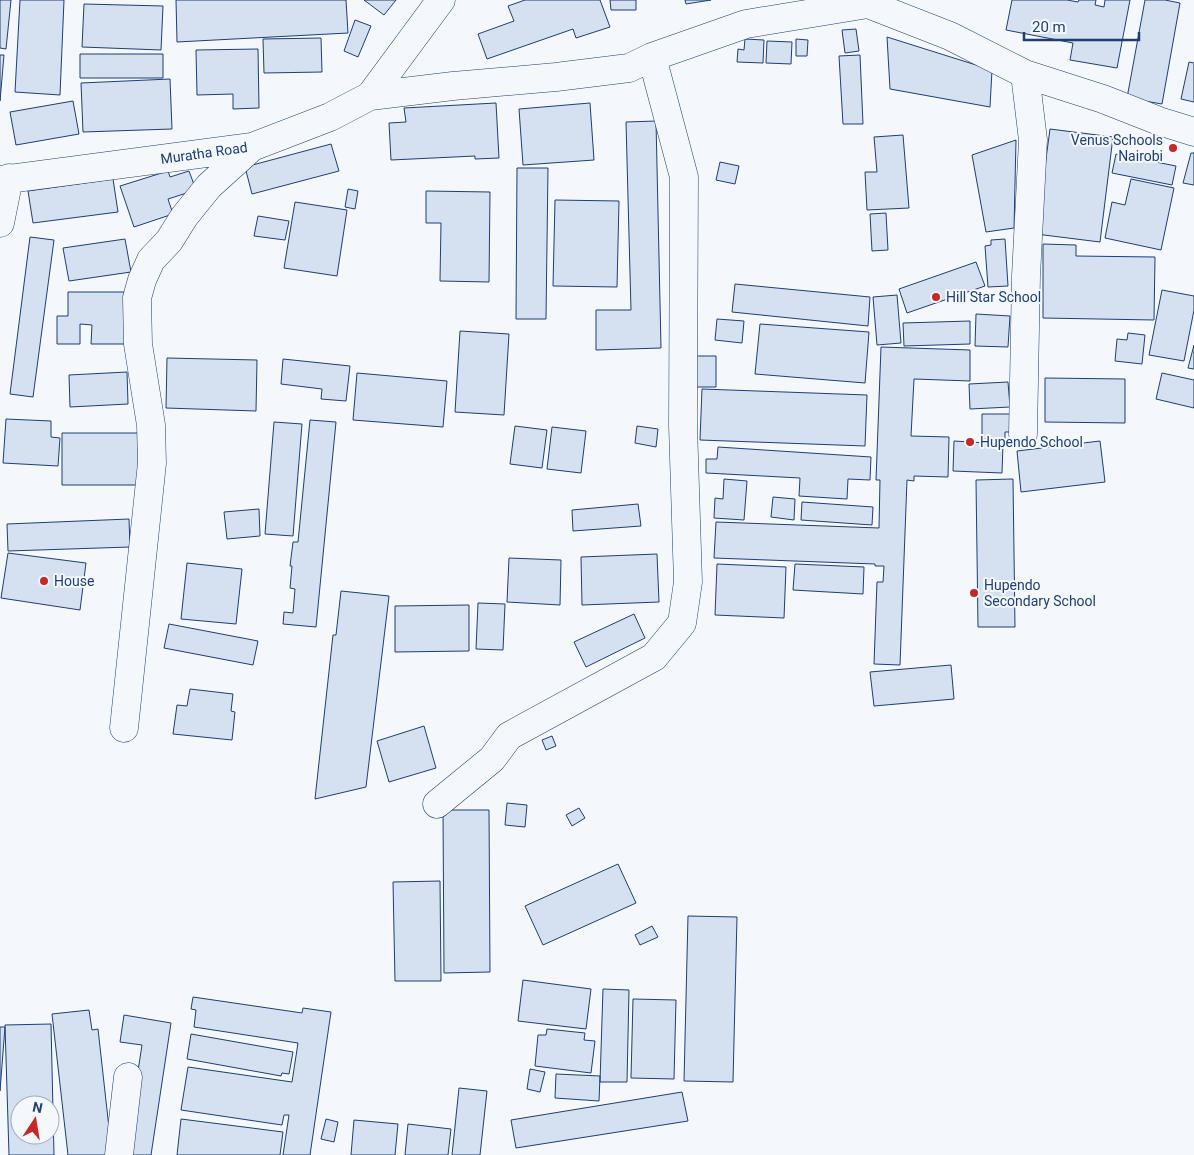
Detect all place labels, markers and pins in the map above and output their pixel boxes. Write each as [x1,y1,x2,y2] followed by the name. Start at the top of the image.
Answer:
[1071,132,1163,164] place label: Venus Schools Nairobi
[1167,142,1179,154] marker: Venus Schools Nairobi
[946,289,1041,305] place label: Hill Star School
[930,291,942,303] marker: Hill Star School
[980,434,1083,450] place label: Hupendo School
[964,436,976,448] marker: Hupendo School
[54,573,94,589] place label: House
[38,575,50,587] marker: House
[984,577,1096,609] place label: Hupendo Secondary School
[968,587,980,599] marker: Hupendo Secondary School

